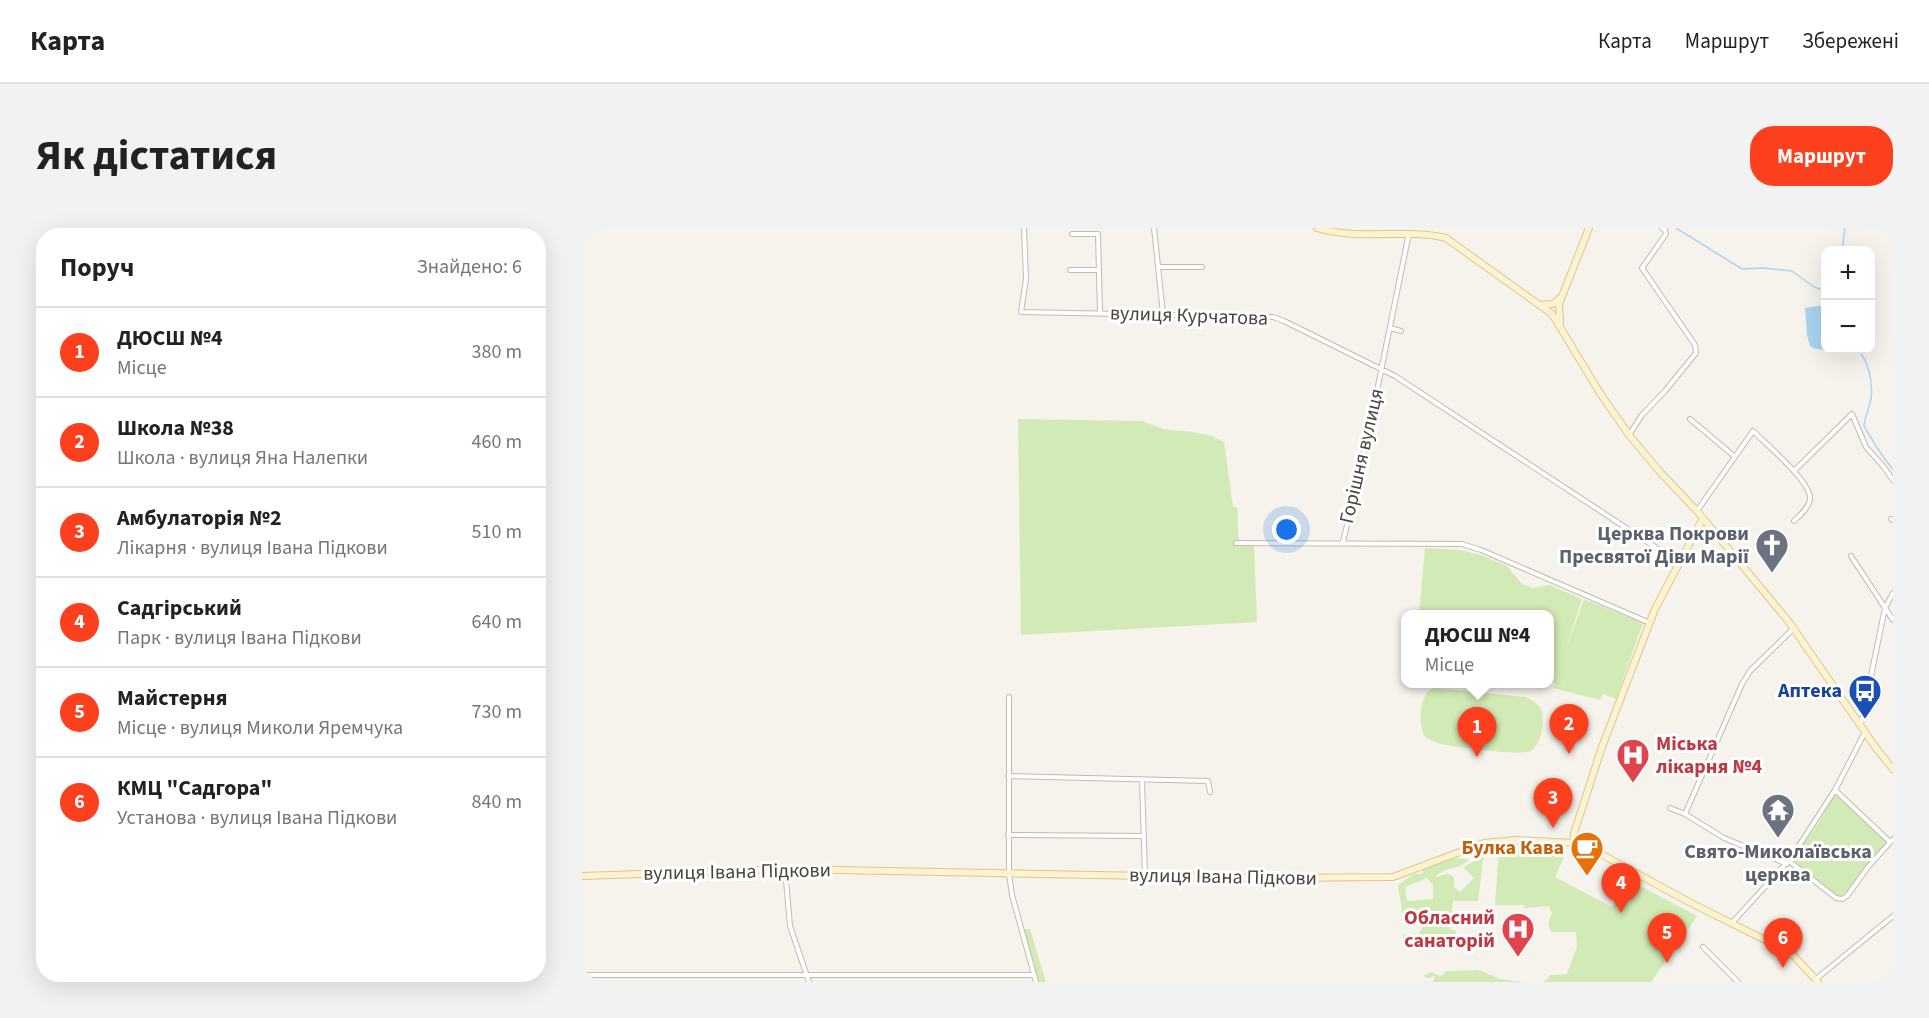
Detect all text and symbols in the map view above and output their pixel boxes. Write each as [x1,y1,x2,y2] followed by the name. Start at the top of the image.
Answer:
[30,21,105,61] text: Карта
[1598,26,1652,56] text: Карта
[1685,26,1769,56] text: Маршрут
[1802,26,1899,56] text: Збережені
[36,126,277,186] text: Як дістатися
[1750,126,1893,186] button: Маршрут
[1821,246,1875,354] map controls
[1821,246,1875,300] button: +
[60,249,134,286] text: Поруч
[417,253,522,281] text: Знайдено: 6
[1109,299,1269,333] street label: вулиця Курчатова
[1821,300,1875,354] button: −
[117,322,223,354] text: ДЮСШ №4
[74,338,85,366] text: 1
[472,338,522,366] text: 380 m
[117,354,167,382] text: Місце
[1333,386,1391,526] street label: Горішня вулиця
[117,412,234,444] text: Школа №38
[74,428,85,456] text: 2
[472,428,522,456] text: 460 m
[117,444,368,472] text: Школа · вулиця Яна Налепки
[117,502,282,534] text: Амбулаторія №2
[1272,515,1301,544] your location
[74,518,85,546] text: 3
[472,518,522,546] text: 510 m
[1559,520,1749,571] place label: Церква Покрови Пресвятої Діви Марії
[1754,527,1790,574] church icon: Церква Покрови Пресвятої Діви Марії
[117,534,388,562] text: Лікарня · вулиця Івана Підкови
[117,592,242,624] text: Садгірський
[74,608,85,636] text: 4
[472,608,522,636] text: 640 m
[1401,610,1554,688] popup
[1425,619,1530,651] text: ДЮСШ №4
[117,624,362,652] text: Парк · вулиця Івана Підкови
[1425,651,1474,679] text: Місце
[1847,673,1883,720] bus stop icon: Аптека
[1777,677,1842,705] place label: Аптека
[117,682,227,714] text: Майстерня
[74,698,85,726] text: 5
[472,698,522,726] text: 730 m
[1550,704,1588,754] pin: 2
[1458,708,1496,757] pin: 1
[117,714,403,742] text: Місце · вулиця Миколи Яремчука
[1656,730,1763,781] place label: Міська лікарня №4
[1615,737,1651,784] hospital icon: Міська лікарня №4
[117,772,272,804] text: КМЦ "Садгора"
[1534,778,1572,828] pin: 3
[74,788,85,816] text: 6
[472,788,522,816] text: 840 m
[1760,792,1796,839] temple icon: Свято-Миколаївська церква
[117,804,397,832] text: Установа · вулиця Івана Підкови
[1569,830,1605,877] cafe icon: Булка Кава
[1462,834,1564,862] place label: Булка Кава
[1684,838,1872,889] place label: Свято-Миколаївська церква
[643,856,831,888] street label: вулиця Івана Підкови
[1129,861,1317,893] street label: вулиця Івана Підкови
[1602,864,1640,913] pin: 4
[1404,904,1495,955] place label: Обласний санаторій
[1500,911,1536,958] hospital icon: Обласний санаторій
[1648,914,1686,963] pin: 5
[1764,918,1802,968] pin: 6

